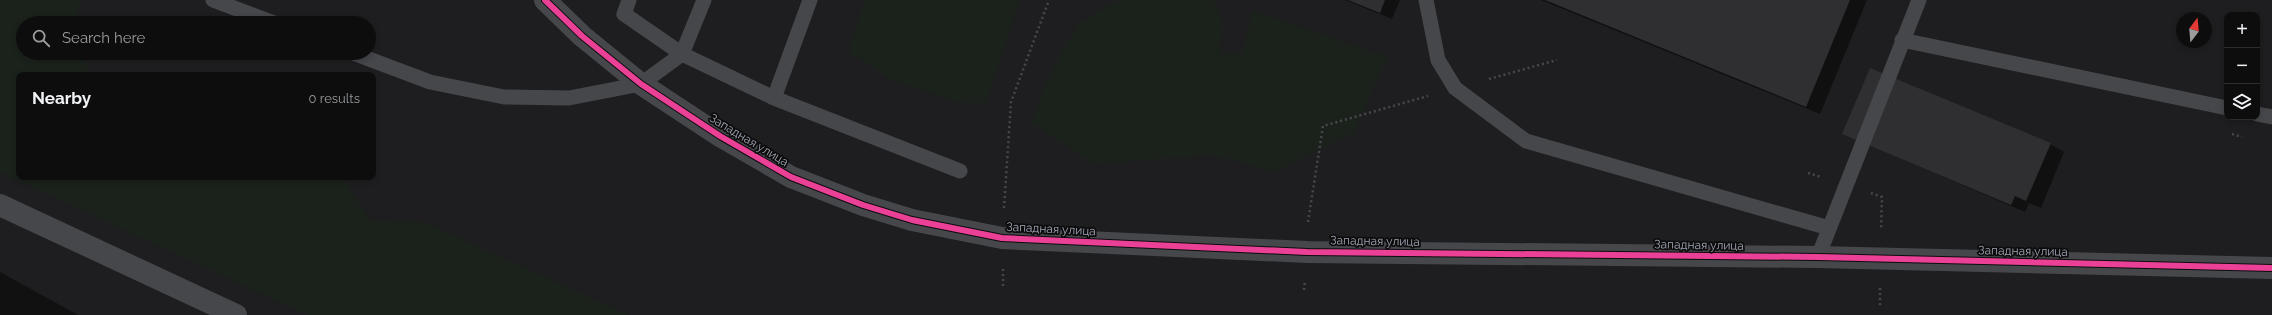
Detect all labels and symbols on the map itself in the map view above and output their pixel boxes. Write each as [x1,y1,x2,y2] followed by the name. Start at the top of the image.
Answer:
[2176,12,2212,48] north arrow
[707,111,791,169] street label: Западная улица
[1006,220,1096,238] street label: Западная улица
[1330,233,1420,249] street label: Западная улица
[1654,237,1744,253] street label: Западная улица
[1978,243,2068,259] street label: Западная улица

